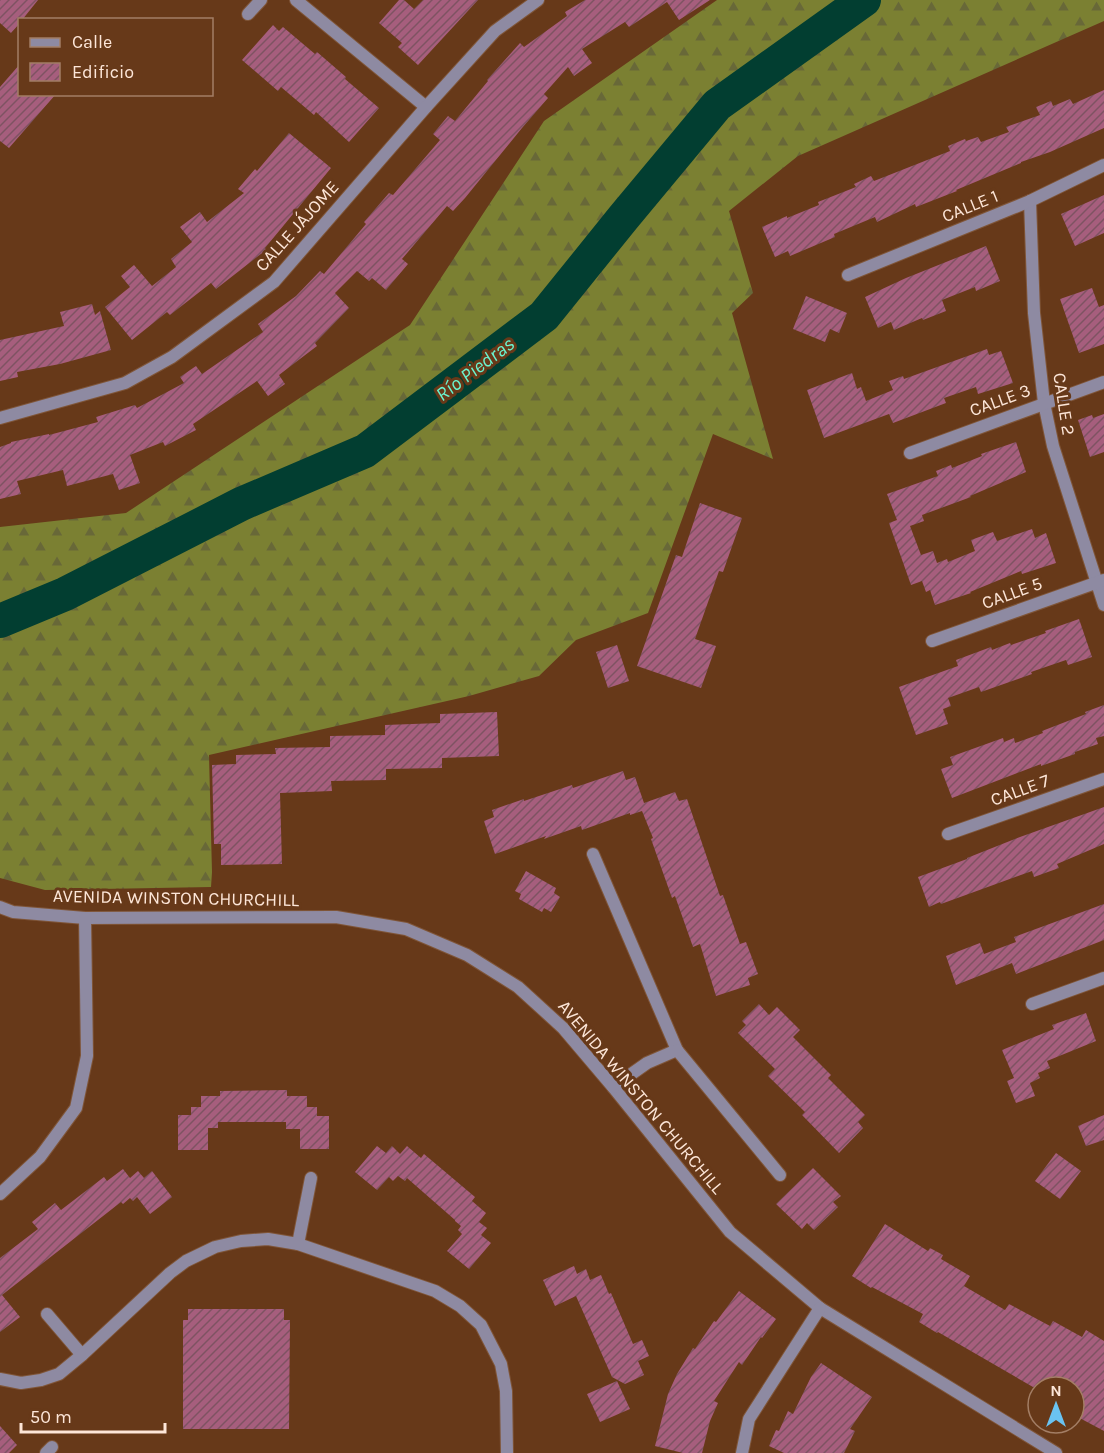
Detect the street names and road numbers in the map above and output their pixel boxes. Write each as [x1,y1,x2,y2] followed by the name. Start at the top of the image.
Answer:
[250,175,343,276] street label: CALLE JÁJOME
[939,185,1001,227] street label: CALLE 1
[1048,371,1080,437] street label: CALLE 2
[967,379,1033,421] street label: CALLE 3
[979,572,1045,614] street label: CALLE 5
[988,769,1053,811] street label: CALLE 7
[53,885,300,911] street label: AVENIDA WINSTON CHURCHILL
[553,996,729,1199] street label: AVENIDA WINSTON CHURCHILL

